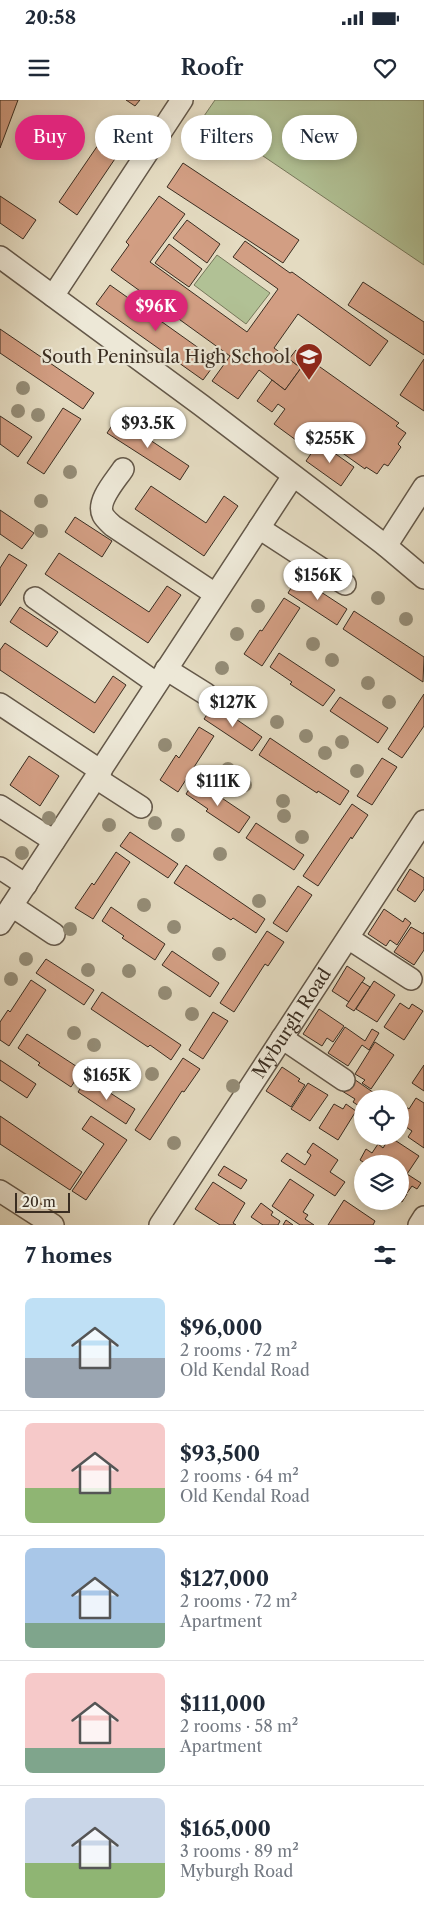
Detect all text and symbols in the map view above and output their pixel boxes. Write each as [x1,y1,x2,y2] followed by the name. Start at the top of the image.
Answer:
[25,6,76,29] text: 20:58
[25,54,53,82] icon: menu
[180,54,244,81] text: Roofr
[371,54,399,82] icon: heart
[15,115,85,160] chip: Buy
[95,115,171,160] chip: Rent
[181,115,272,160] chip: Filters
[282,115,357,160] chip: New
[126,290,186,332] pin: $96K
[136,296,176,316] text: $96K
[294,342,324,381] school or university icon: South Peninsula High School
[41,346,290,368] place label: South Peninsula High School
[107,406,189,449] pin: $93.5K
[121,413,175,433] text: $93.5K
[295,422,365,464] pin: $255K
[306,428,354,448] text: $255K
[283,558,353,601] pin: $156K
[294,565,342,585] text: $156K
[198,686,268,728] pin: $127K
[210,692,256,712] text: $127K
[183,764,253,807] pin: $111K
[196,771,240,791] text: $111K
[248,964,336,1083] street label: Myburgh Road
[72,1058,142,1101] pin: $165K
[83,1065,131,1085] text: $165K
[354,1090,409,1210] map controls
[354,1090,409,1145] button: locate
[354,1155,409,1210] button: layers
[15,1190,70,1213] scale bar
[22,1193,56,1211] text: 20 m
[371,1241,399,1269] icon: filters
[25,1243,112,1268] text: 7 homes
[180,1315,262,1340] text: $96,000
[65,1318,125,1378] icon: home
[180,1340,297,1360] text: 2 rooms · 72 m²
[180,1360,310,1380] text: Old Kendal Road
[180,1441,260,1466] text: $93,500
[65,1443,125,1503] icon: home
[180,1466,299,1486] text: 2 rooms · 64 m²
[180,1486,310,1506] text: Old Kendal Road
[180,1566,269,1591] text: $127,000
[65,1568,125,1628] icon: home
[180,1591,297,1611] text: 2 rooms · 72 m²
[180,1611,262,1631] text: Apartment
[180,1691,266,1716] text: $111,000
[65,1693,125,1753] icon: home
[180,1716,298,1736] text: 2 rooms · 58 m²
[180,1736,262,1756] text: Apartment
[180,1816,271,1841] text: $165,000
[65,1818,125,1878] icon: home
[180,1841,299,1861] text: 3 rooms · 89 m²
[180,1861,293,1881] text: Myburgh Road

